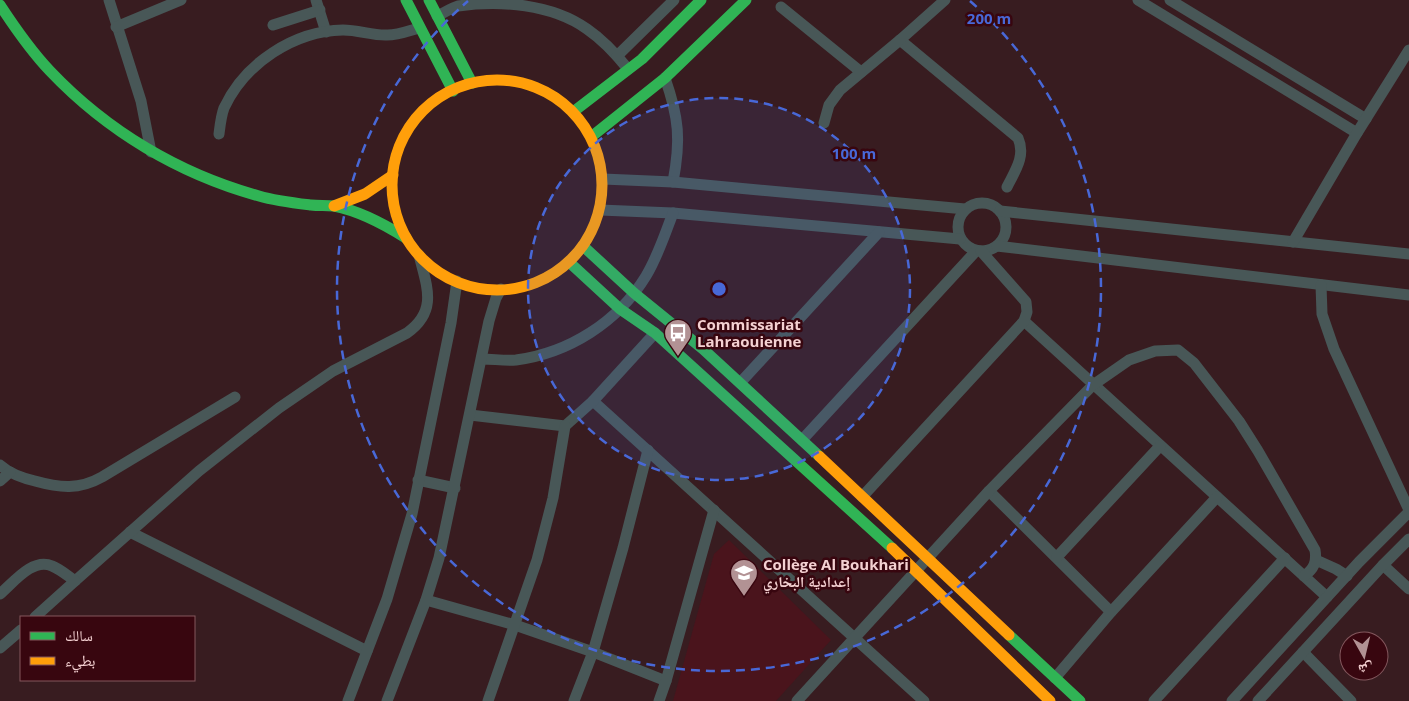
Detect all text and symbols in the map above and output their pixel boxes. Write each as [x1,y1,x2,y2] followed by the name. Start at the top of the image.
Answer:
[967,8,1011,28] text: 200 m
[832,143,876,163] text: 100 m
[710,280,728,298] centre of rings
[697,314,802,351] place label: Commissariat Lahraouienne
[663,318,693,357] bus stop icon: Commissariat Lahraouienne
[763,554,909,594] place label: Collège Al Boukhari إعدادية البخاري
[729,558,759,597] school or university icon: Collège Al Boukhari إعدادية البخاري
[20,616,195,681] legend
[65,625,93,645] text: سالك
[1339,631,1389,681] north arrow
[65,650,95,673] text: بطيء
[1357,659,1375,680] text: ش

